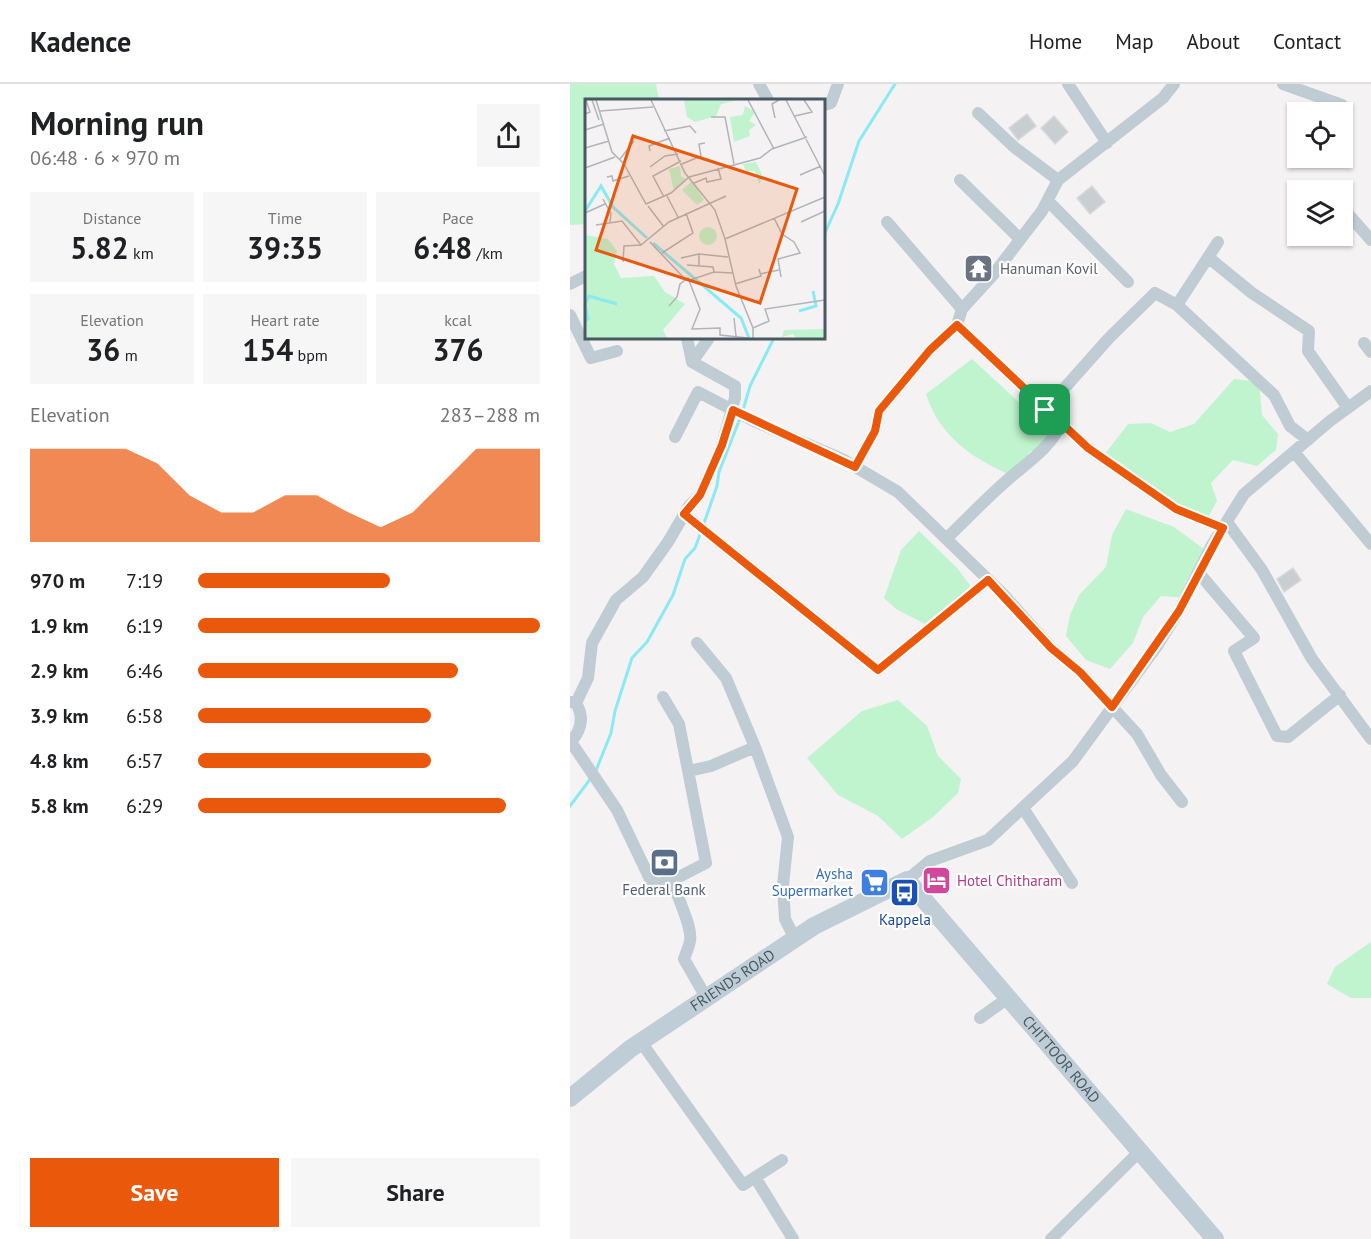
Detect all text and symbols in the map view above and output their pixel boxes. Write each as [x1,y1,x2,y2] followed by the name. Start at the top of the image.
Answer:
[30,23,131,60] text: Kadence
[1029,28,1082,55] text: Home
[1115,28,1154,55] text: Map
[1187,28,1240,55] text: About
[1273,28,1341,55] text: Contact
[585,99,825,339] inset map
[30,101,204,144] text: Morning run
[1287,102,1353,246] map controls
[1287,102,1353,168] button: locate
[477,104,540,167] button: share
[30,145,180,171] text: 06:48 · 6 × 970 m
[1287,180,1353,246] button: layers
[83,208,141,228] text: Distance
[268,208,302,228] text: Time
[442,208,474,228] text: Pace
[70,228,129,267] text: 5.82
[247,228,323,267] text: 39:35
[413,228,472,267] text: 6:48
[129,243,154,263] text: km
[472,243,503,263] text: /km
[963,253,995,285] temple icon: Hanuman Kovil
[1000,259,1098,278] place label: Hanuman Kovil
[80,310,144,330] text: Elevation
[250,310,320,330] text: Heart rate
[444,310,472,330] text: kcal
[86,330,120,369] text: 36
[242,330,293,369] text: 154
[432,330,484,369] text: 376
[120,345,138,365] text: m
[293,345,328,365] text: bpm
[1019,384,1070,435] pin
[1028,393,1061,426] icon: arrive
[30,402,110,428] text: Elevation
[440,402,540,428] text: 283–288 m
[30,568,85,594] text: 970 m
[126,568,163,594] text: 7:19
[30,613,89,639] text: 1.9 km
[126,613,163,639] text: 6:19
[30,658,89,684] text: 2.9 km
[126,658,163,684] text: 6:46
[30,703,89,729] text: 3.9 km
[126,703,163,729] text: 6:58
[30,748,89,774] text: 4.8 km
[126,748,163,774] text: 6:57
[30,793,89,819] text: 5.8 km
[126,793,163,819] text: 6:29
[648,847,680,879] bank icon: Federal Bank
[772,864,853,900] place label: Aysha Supermarket
[920,865,952,897] hotel icon: Hotel Chitharam
[858,867,890,899] supermarket icon: Aysha Supermarket
[957,871,1062,890] place label: Hotel Chitharam
[889,877,921,909] bus stop icon: Kappela
[622,880,707,899] place label: Federal Bank
[879,910,931,929] place label: Kappela
[686,945,778,1015] street label: FRIENDS ROAD
[1018,1011,1104,1107] street label: CHITTOOR ROAD
[30,1158,279,1227] button: Save
[291,1158,540,1227] button: Share

